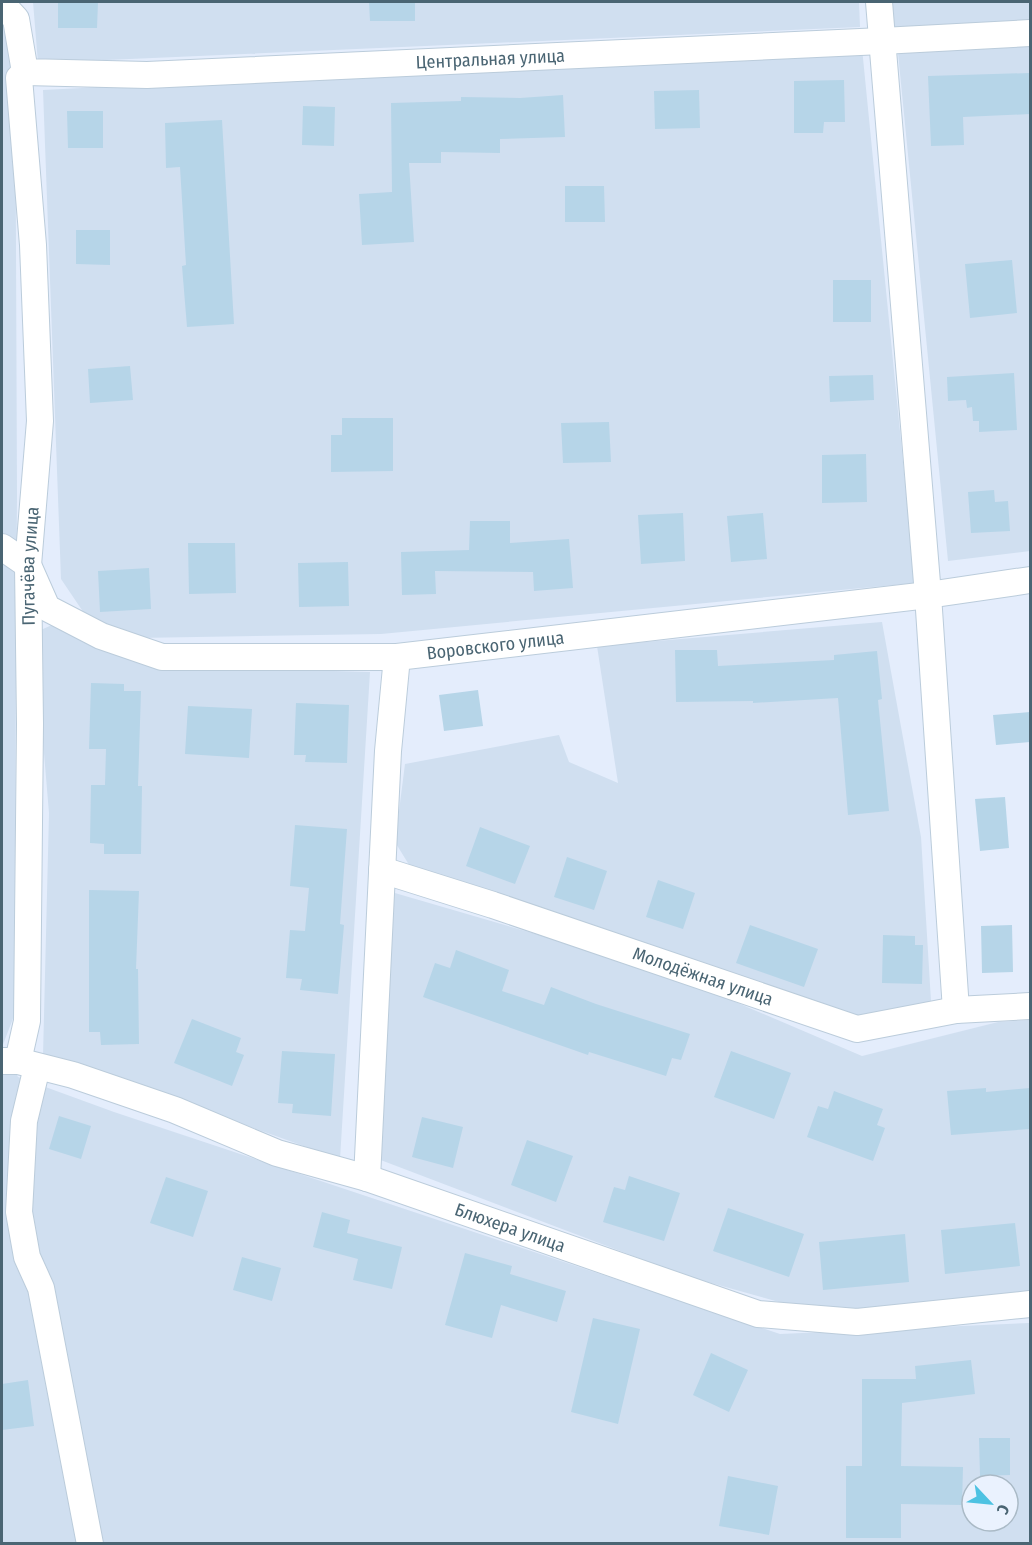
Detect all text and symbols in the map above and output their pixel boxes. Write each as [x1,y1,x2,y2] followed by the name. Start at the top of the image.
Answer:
[415,45,566,74] street label: Центральная улица
[17,506,44,626] street label: Пугачёва улица
[425,627,565,664] street label: Воровского улица
[630,942,776,1011] street label: Молодёжная улица
[452,1198,568,1257] street label: Блюхера улица
[960,1473,1020,1533] north arrow
[992,1501,1013,1518] text: С

